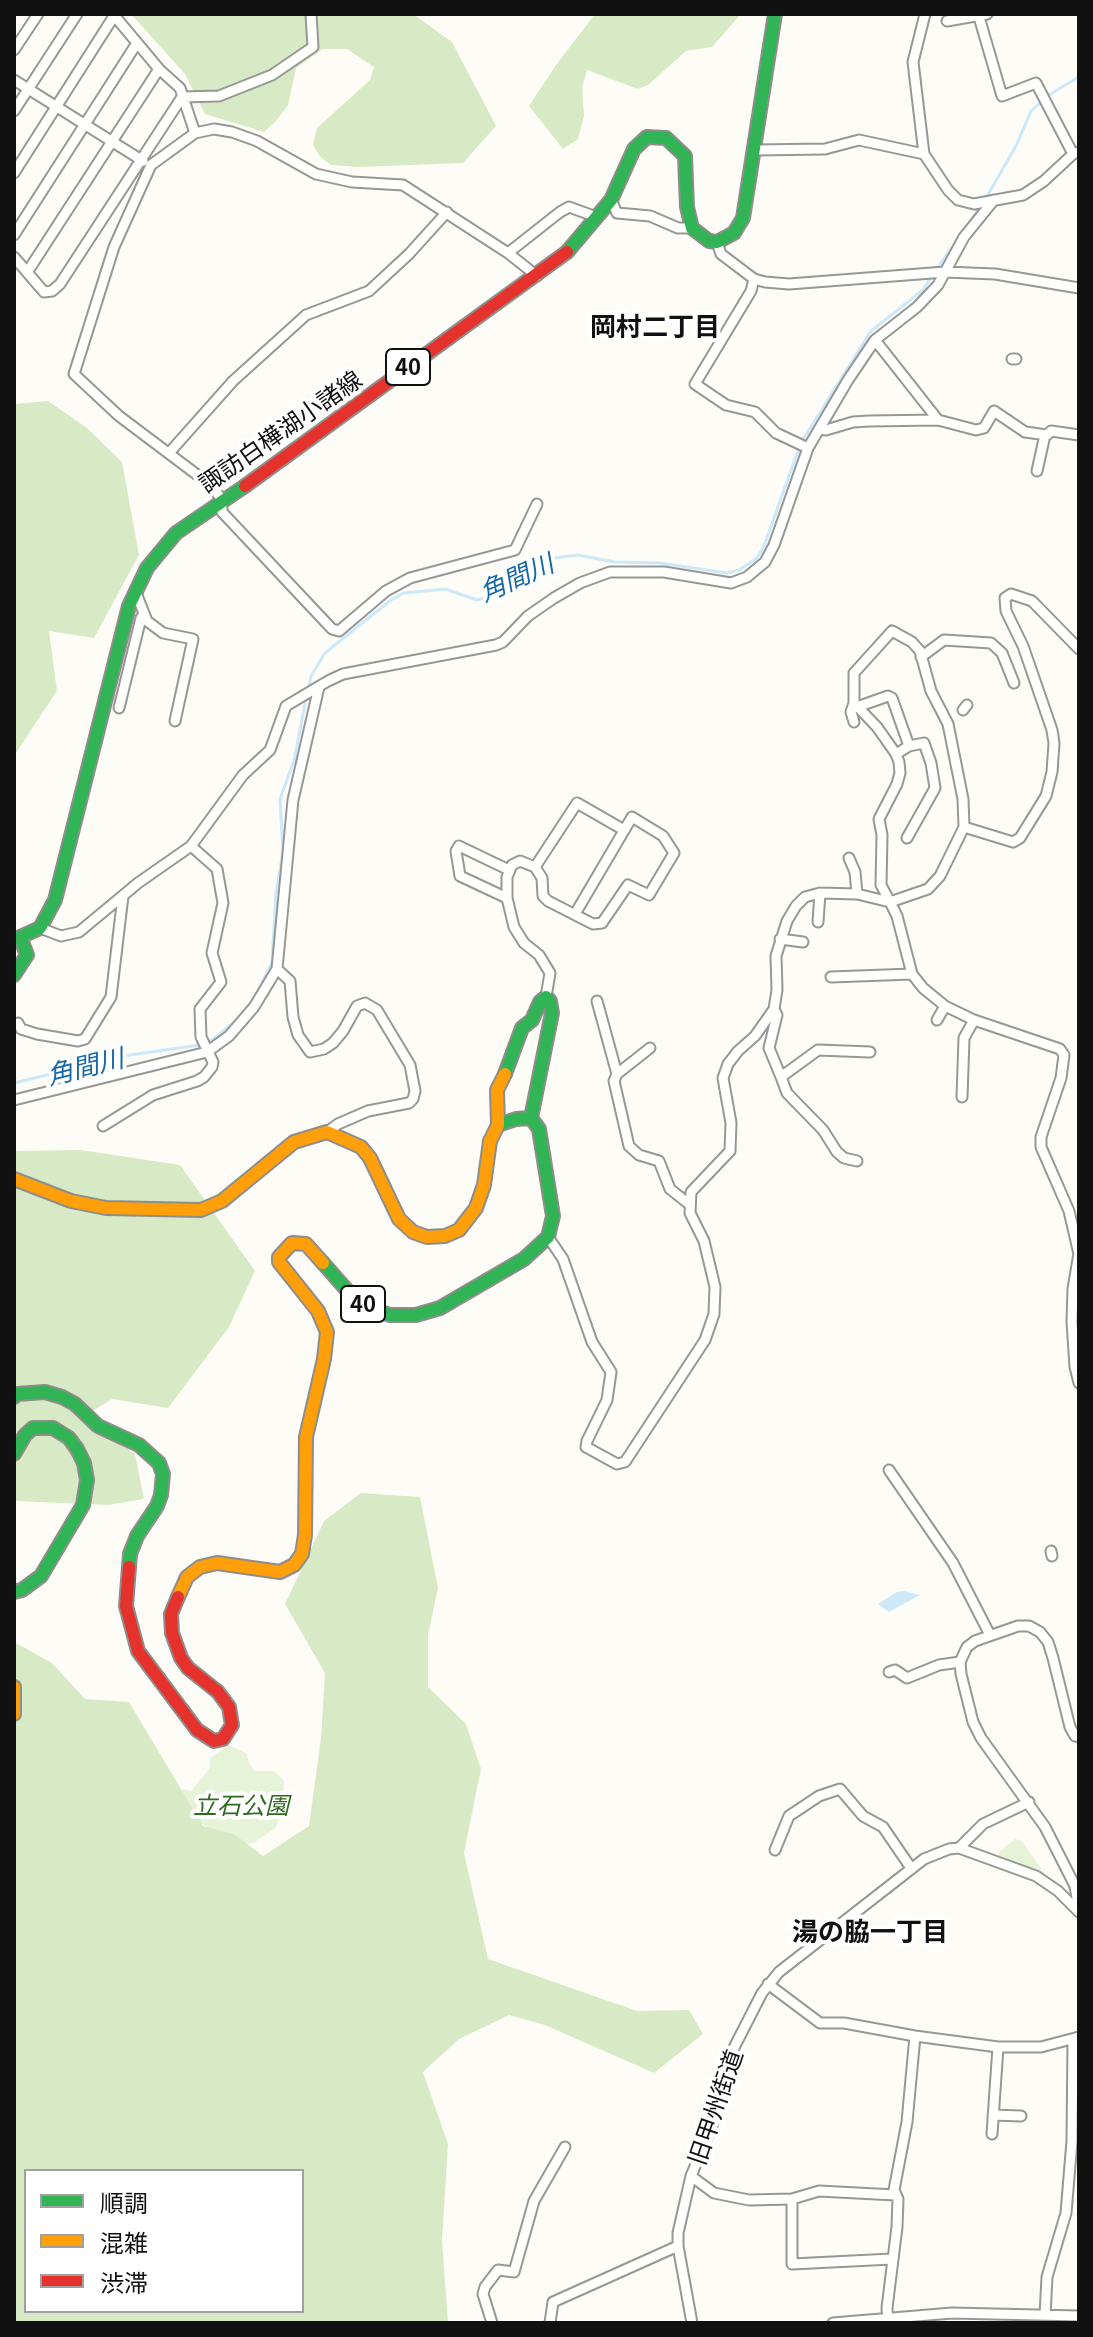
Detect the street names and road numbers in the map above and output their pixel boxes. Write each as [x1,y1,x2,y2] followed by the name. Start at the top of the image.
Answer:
[386,349,430,385] road number: 40
[193,364,367,498] street label: 諏訪白樺湖小諸線
[341,1286,385,1322] road number: 40
[682,2046,748,2168] street label: 旧甲州街道

